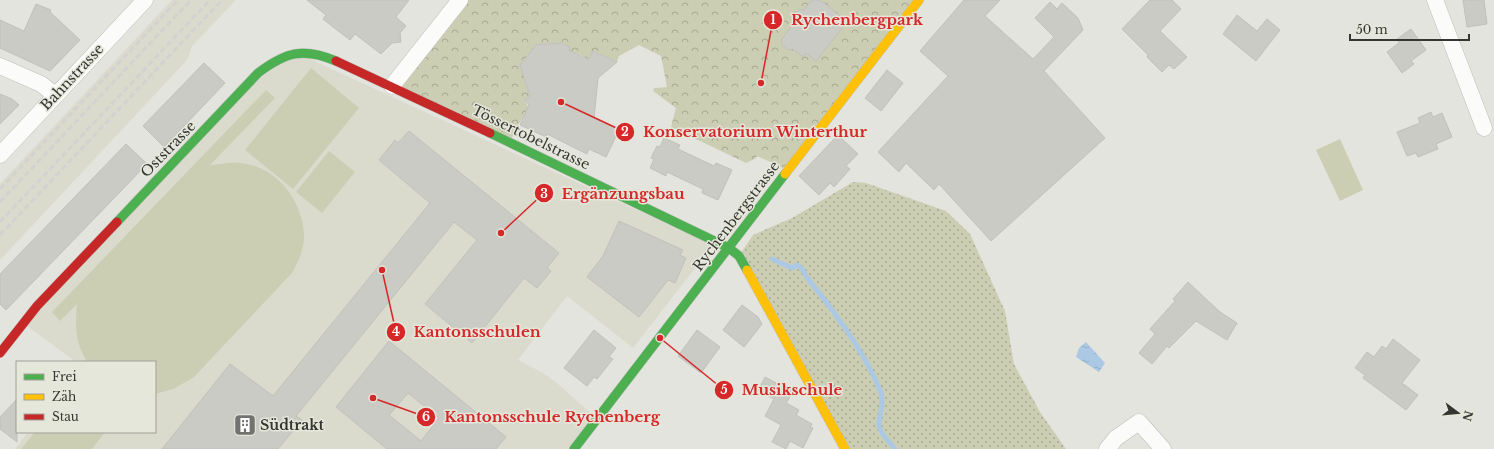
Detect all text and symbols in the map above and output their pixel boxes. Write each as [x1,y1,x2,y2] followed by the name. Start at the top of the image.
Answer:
[763,6,931,33] callout: Rychenbergpark
[791,10,924,29] text: Rychenbergpark
[770,12,776,27] text: 1
[1350,16,1469,42] scale bar
[1356,22,1388,37] text: 50 m
[37,40,107,114] street label: Bahnstrasse
[469,101,593,173] street label: Tössertobelstrasse
[137,117,199,181] street label: Oststrasse
[615,118,875,145] callout: Konservatorium Winterthur
[643,122,867,141] text: Konservatorium Winterthur
[621,124,629,139] text: 2
[689,157,783,275] street label: Rychenbergstrasse
[534,180,693,207] callout: Ergänzungsbau
[561,184,685,203] text: Ergänzungsbau
[540,186,548,201] text: 3
[386,318,549,345] callout: Kantonsschulen
[413,322,541,341] text: Kantonsschulen
[392,324,400,339] text: 4
[16,361,156,433] legend
[52,369,77,384] text: Frei
[714,376,851,403] callout: Musikschule
[742,380,843,399] text: Musikschule
[720,382,728,397] text: 5
[52,389,76,404] text: Zäh
[1438,393,1478,433] north arrow
[416,403,668,430] callout: Kantonsschule Rychenberg
[444,407,661,426] text: Kantonsschule Rychenberg
[52,409,79,424] text: Stau
[422,409,430,424] text: 6
[1459,409,1476,423] text: N
[232,412,258,438] building icon: Südtrakt
[260,416,325,434] place label: Südtrakt

